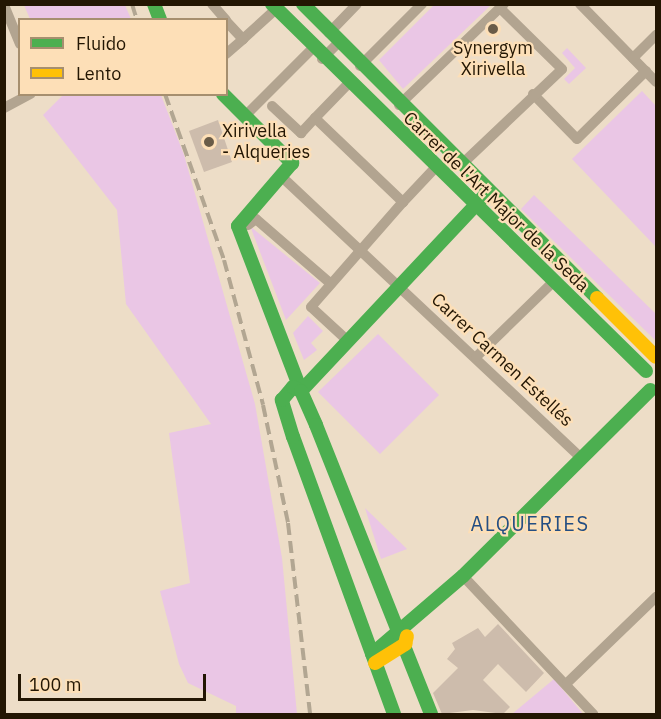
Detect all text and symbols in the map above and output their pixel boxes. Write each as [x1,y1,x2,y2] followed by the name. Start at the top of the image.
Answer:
[18,18,228,96] legend
[486,22,500,36] marker: Synergym Xirivella
[76,32,126,55] text: Fluido
[453,38,533,80] place label: Synergym Xirivella
[76,62,121,85] text: Lento
[399,107,593,297] street label: Carrer de l'Art Major de la Seda
[222,121,310,164] place label: Xirivella - Alqueries
[200,133,218,151] marker: Xirivella - Alqueries
[427,289,577,431] street label: Carrer Carmen Estellés
[470,511,590,535] district label: ALQUERIES
[21,662,208,700] scale bar
[29,673,81,696] text: 100 m

